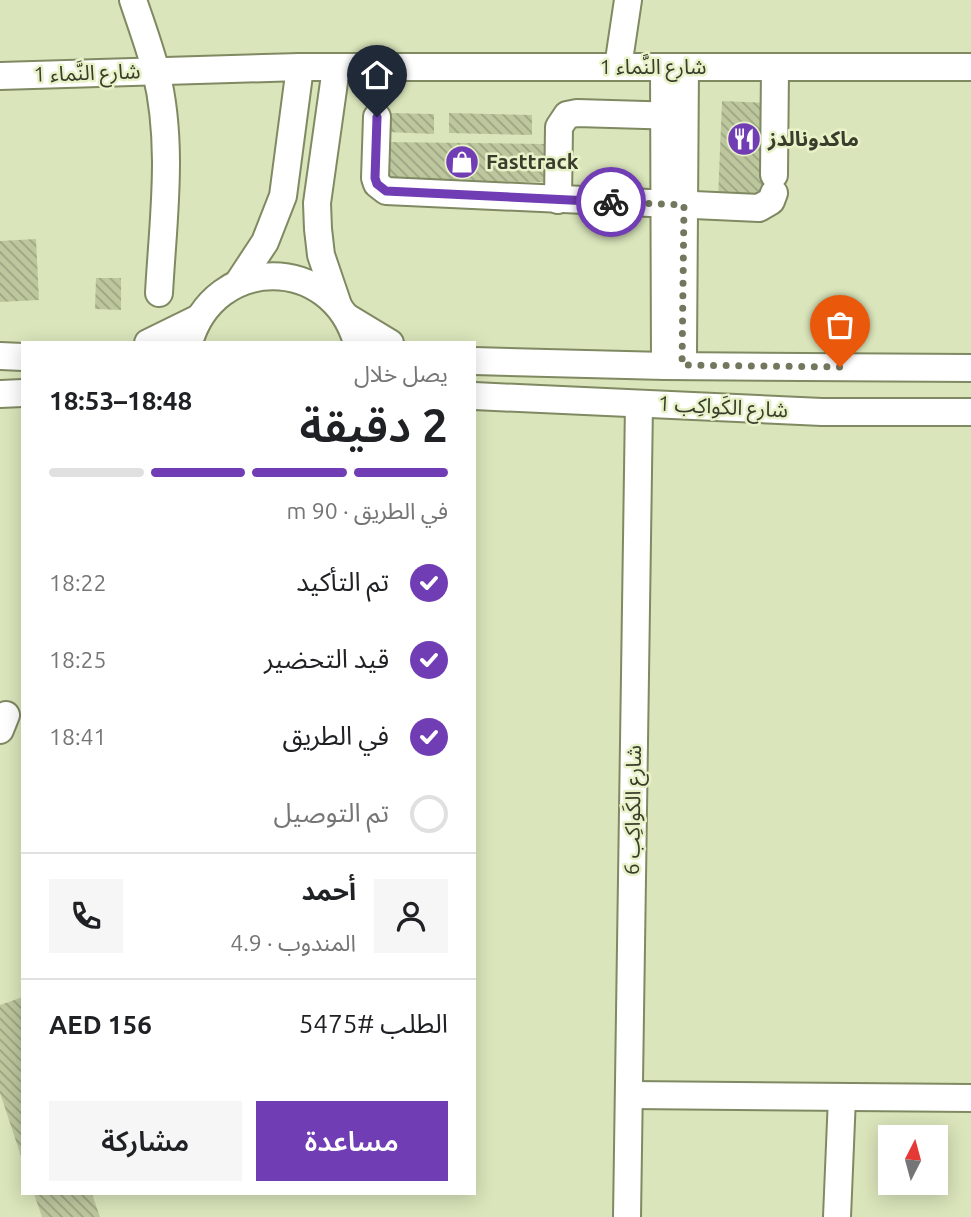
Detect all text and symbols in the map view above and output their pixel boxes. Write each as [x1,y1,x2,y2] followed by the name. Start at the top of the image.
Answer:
[347,45,407,117] pin
[600,53,706,82] street label: شارع النَّماء 1
[358,56,396,94] icon: home
[33,57,141,90] street label: شارع النَّماء 1
[725,120,763,158] restaurant icon: ماكدونالدز
[767,126,859,151] place label: ماكدونالدز
[443,143,481,181] shop icon: Fasttrack
[486,149,579,173] place label: Fasttrack
[576,167,646,237] courier
[592,183,630,221] icon: bike
[810,295,870,367] pin
[821,306,859,344] icon: bag
[354,361,448,386] text: يصل خلال
[49,386,192,415] text: 18:48–18:53
[657,391,789,425] street label: شارع الكَواكِب 1
[300,399,448,451] text: 2 دقيقة
[287,498,448,523] text: في الطريق · 90 m
[410,564,448,602] icon: check
[296,567,389,596] text: تم التأكيد
[49,570,107,595] text: 18:22
[410,641,448,679] icon: check
[264,644,389,673] text: قيد التحضير
[49,647,107,672] text: 18:25
[410,718,448,756] icon: check
[283,721,389,750] text: في الطريق
[49,724,107,749] text: 18:41
[619,745,649,875] street label: شارع الكَواكِب 6
[274,798,389,827] text: تم التوصيل
[302,876,356,905] text: أحمد
[49,879,123,953] button: phone
[374,879,448,953] button: person
[230,930,356,955] text: المندوب · 4.9
[299,1009,448,1038] text: الطلب #5475
[49,1010,152,1039] text: AED 156
[49,1101,242,1181] button: مشاركة
[256,1101,448,1181] button: مساعدة
[878,1125,948,1195] north arrow
[878,1125,948,1195] map controls

